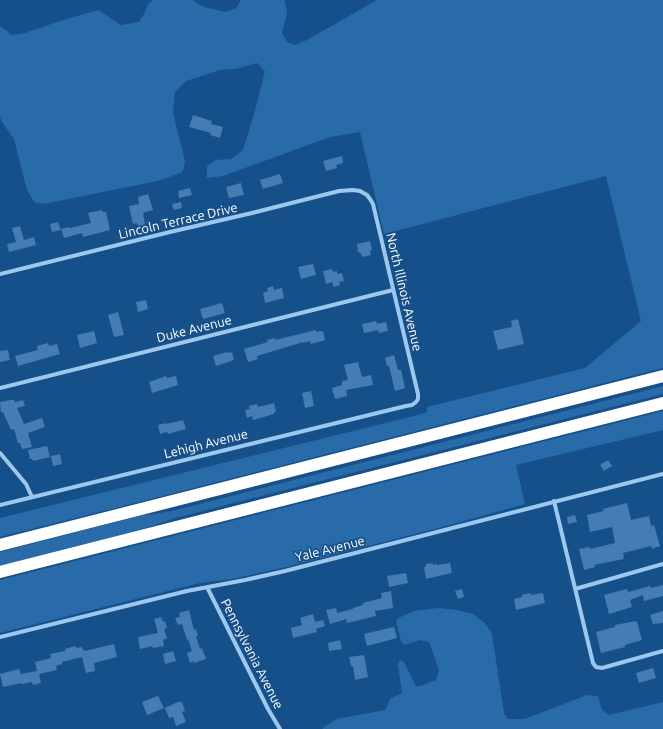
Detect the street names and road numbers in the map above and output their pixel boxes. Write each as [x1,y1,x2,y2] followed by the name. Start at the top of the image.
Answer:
[117,200,239,242] street label: Lincoln Terrace Drive
[383,231,425,353] street label: North Illinois Avenue
[155,312,233,346] street label: Duke Avenue
[162,426,250,462] street label: Lehigh Avenue
[294,533,366,565] street label: Yale Avenue
[217,596,287,712] street label: Pennsylvania Avenue

